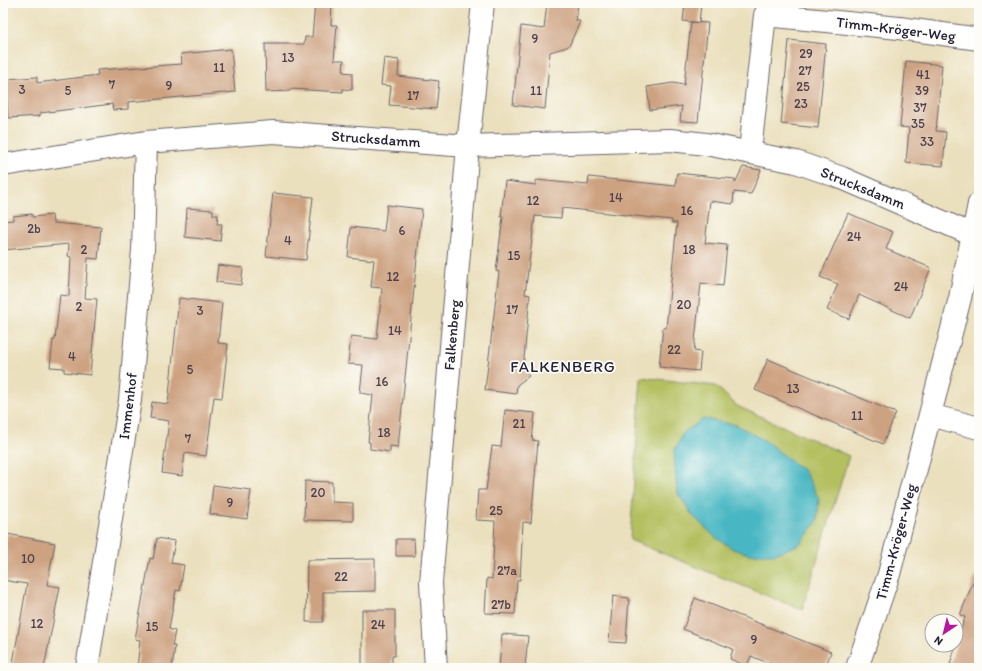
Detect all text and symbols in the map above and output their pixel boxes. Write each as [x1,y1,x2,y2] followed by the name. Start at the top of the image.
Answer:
[835,13,957,45] street label: Timm-Kröger-Weg
[532,31,539,46] house number: 9
[799,46,813,61] house number: 29
[281,50,295,65] house number: 13
[213,60,225,75] house number: 11
[798,63,812,78] house number: 27
[916,67,930,82] house number: 41
[109,77,116,92] house number: 7
[166,78,173,93] house number: 9
[796,79,810,94] house number: 25
[18,82,26,97] house number: 3
[65,83,72,98] house number: 5
[530,83,542,98] house number: 11
[915,83,929,98] house number: 39
[407,88,420,103] house number: 17
[794,96,808,111] house number: 23
[913,100,927,115] house number: 37
[911,116,925,131] house number: 35
[331,127,421,151] street label: Strucksdamm
[920,134,934,149] house number: 33
[818,163,908,213] street label: Strucksdamm
[609,190,623,205] house number: 14
[527,193,540,208] house number: 12
[681,203,694,218] house number: 16
[27,221,41,236] house number: 2b
[399,223,406,238] house number: 6
[847,229,862,244] house number: 24
[284,233,292,248] house number: 4
[81,242,88,257] house number: 2
[682,242,696,257] house number: 18
[508,248,521,263] house number: 15
[387,269,400,284] house number: 12
[894,279,909,294] house number: 24
[677,297,691,312] house number: 20
[76,299,83,314] house number: 2
[440,299,464,371] street label: Falkenberg
[506,302,519,317] house number: 17
[196,303,204,318] house number: 3
[388,323,402,338] house number: 14
[667,342,681,357] house number: 22
[68,349,76,364] house number: 4
[510,357,616,376] district label: FALKENBERG
[187,362,194,377] house number: 5
[115,371,141,440] street label: Immenhof
[376,374,389,389] house number: 16
[786,381,800,396] house number: 13
[851,408,863,423] house number: 11
[513,416,525,431] house number: 21
[377,425,391,440] house number: 18
[185,431,192,446] house number: 7
[872,481,920,602] street label: Timm-Kröger-Weg
[311,485,325,500] house number: 20
[227,495,234,510] house number: 9
[489,503,503,518] house number: 25
[21,551,35,566] house number: 10
[497,563,517,578] house number: 27a
[334,569,348,584] house number: 22
[491,597,511,612] house number: 27b
[924,613,964,653] north arrow
[31,616,44,631] house number: 12
[371,617,386,632] house number: 24
[146,619,159,634] house number: 15
[751,632,758,647] house number: 9
[932,633,945,648] text: N

